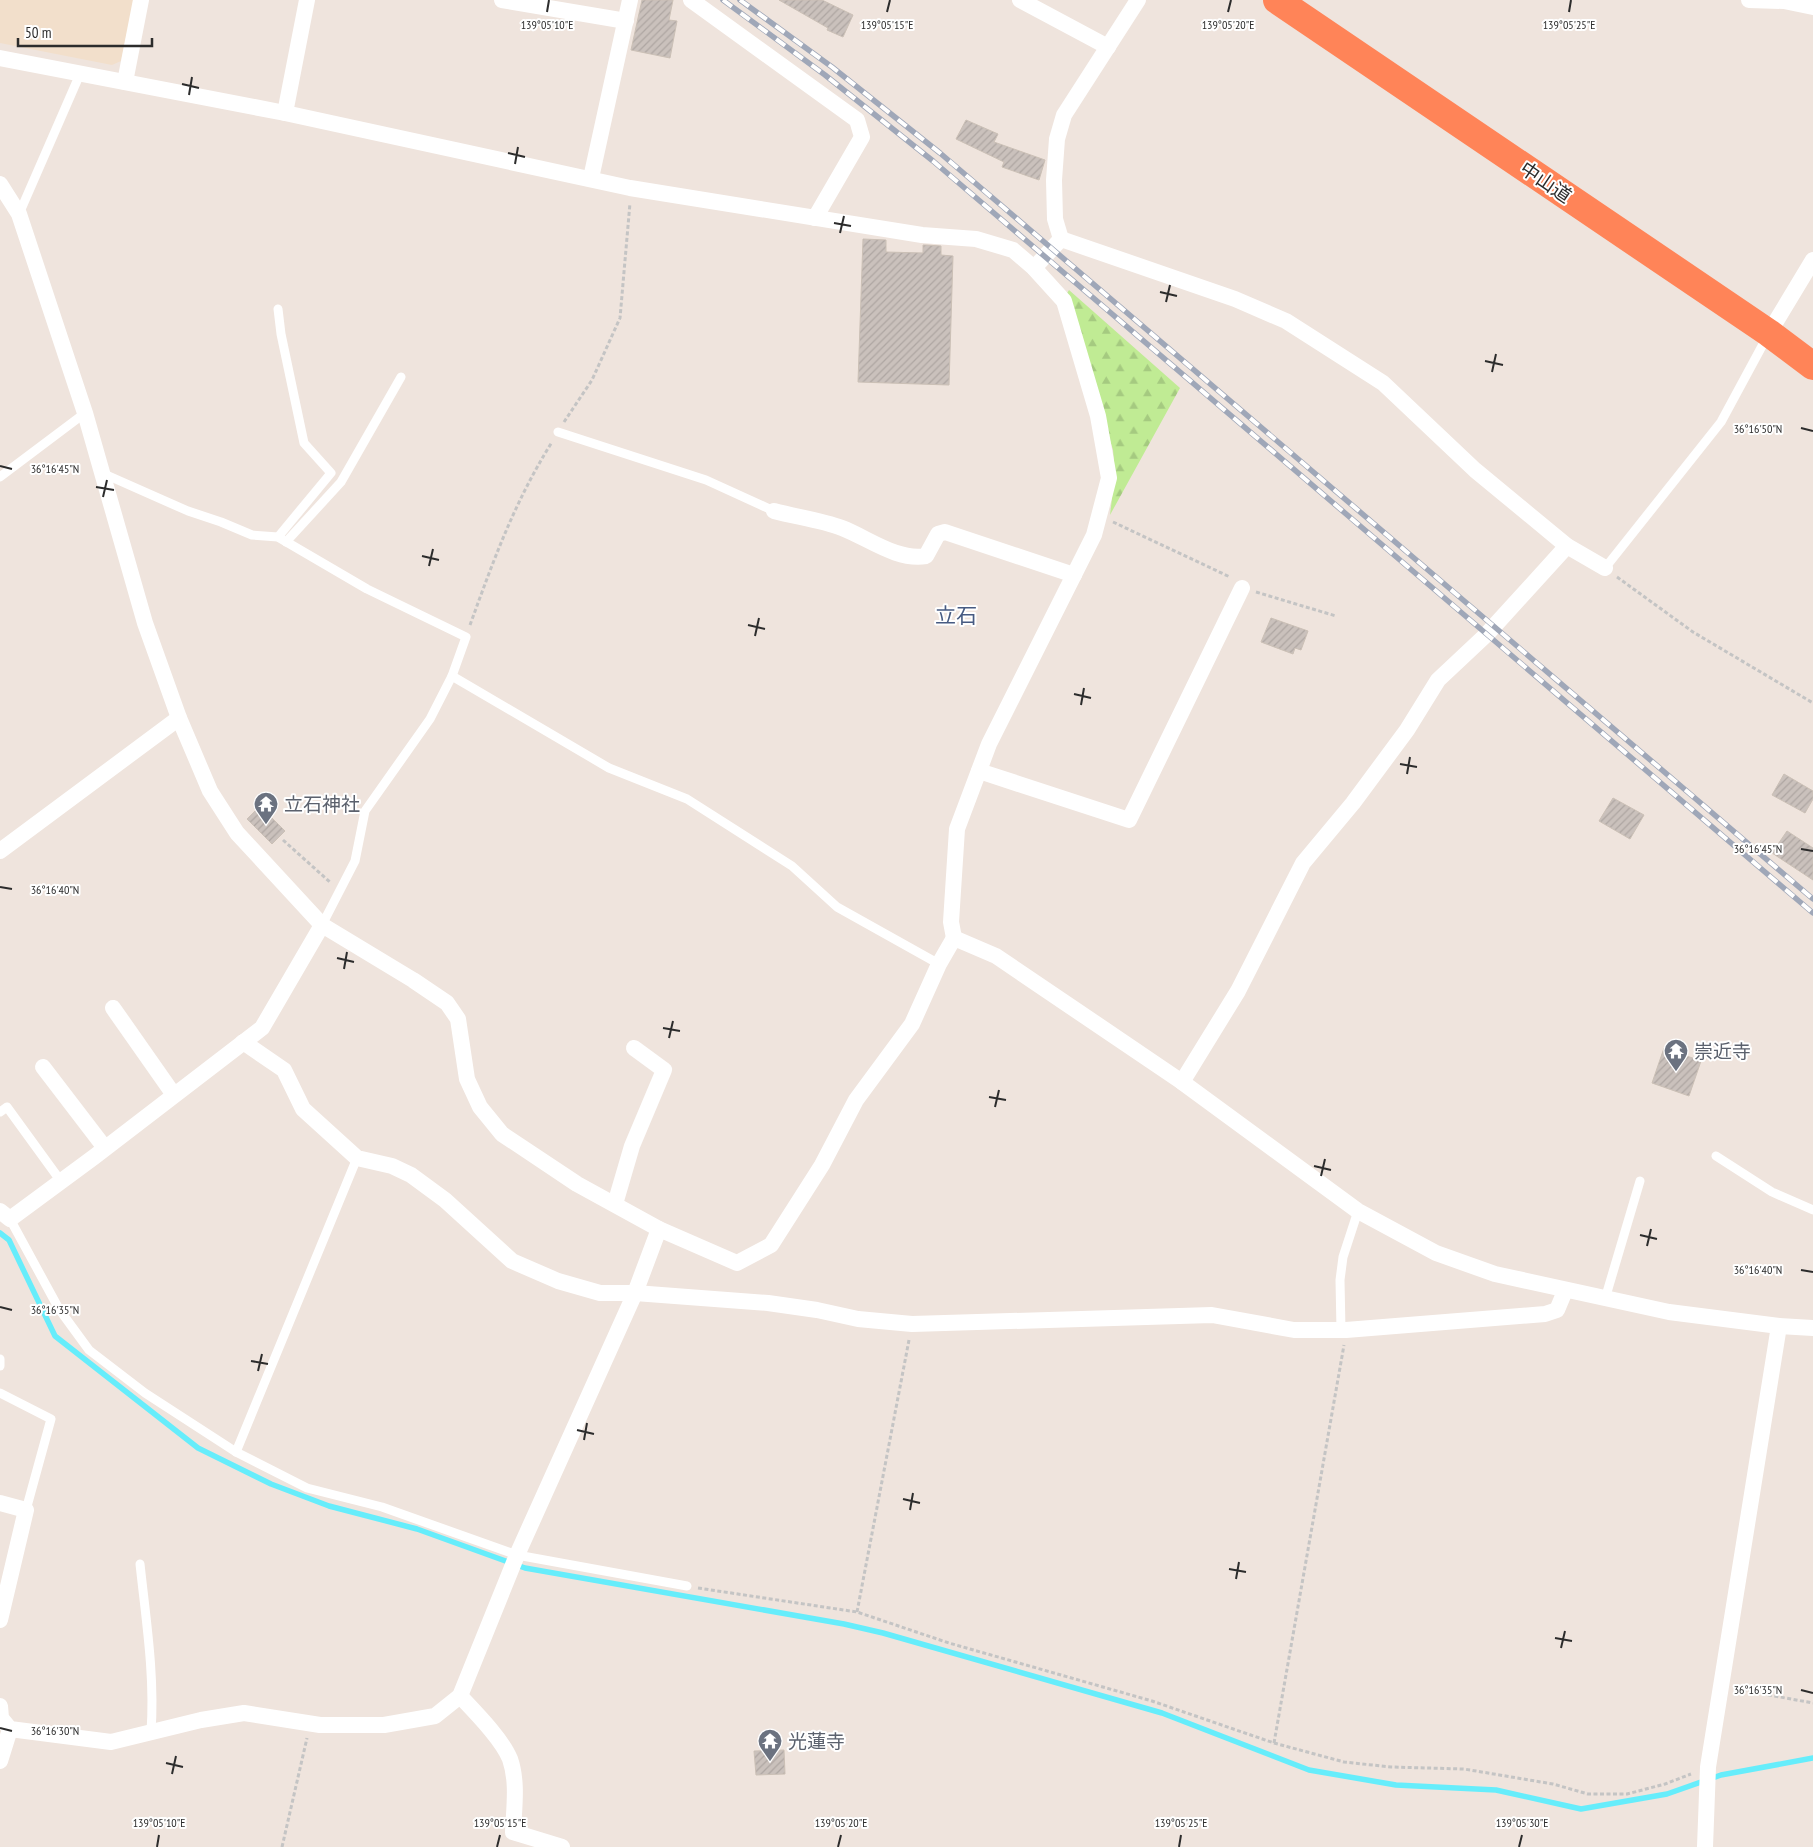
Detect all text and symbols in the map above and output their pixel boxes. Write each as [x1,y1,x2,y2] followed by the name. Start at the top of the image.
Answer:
[18,15,151,47] scale bar
[521,17,573,32] text: 139°05'10"E
[861,17,913,32] text: 139°05'15"E
[1202,17,1254,32] text: 139°05'20"E
[1543,17,1595,32] text: 139°05'25"E
[25,23,51,42] text: 50 m
[1516,156,1576,208] street label: 中山道
[1734,421,1782,436] text: 36°16'50"N
[31,461,79,476] text: 36°16'45"N
[935,602,977,629] district label: 立石
[253,791,279,825] temple icon: 立石神社
[284,792,360,816] place label: 立石神社
[1734,841,1782,856] text: 36°16'45"N
[31,882,79,897] text: 36°16'40"N
[1663,1038,1689,1072] temple icon: 崇近寺
[1694,1039,1751,1063] place label: 崇近寺
[1734,1262,1782,1277] text: 36°16'40"N
[31,1302,79,1317] text: 36°16'35"N
[1734,1682,1782,1697] text: 36°16'35"N
[31,1723,79,1738] text: 36°16'30"N
[757,1728,783,1762] temple icon: 光蓮寺
[788,1729,845,1753] place label: 光蓮寺
[133,1815,185,1830] text: 139°05'10"E
[474,1815,526,1830] text: 139°05'15"E
[815,1815,867,1830] text: 139°05'20"E
[1155,1815,1207,1830] text: 139°05'25"E
[1496,1815,1548,1830] text: 139°05'30"E

